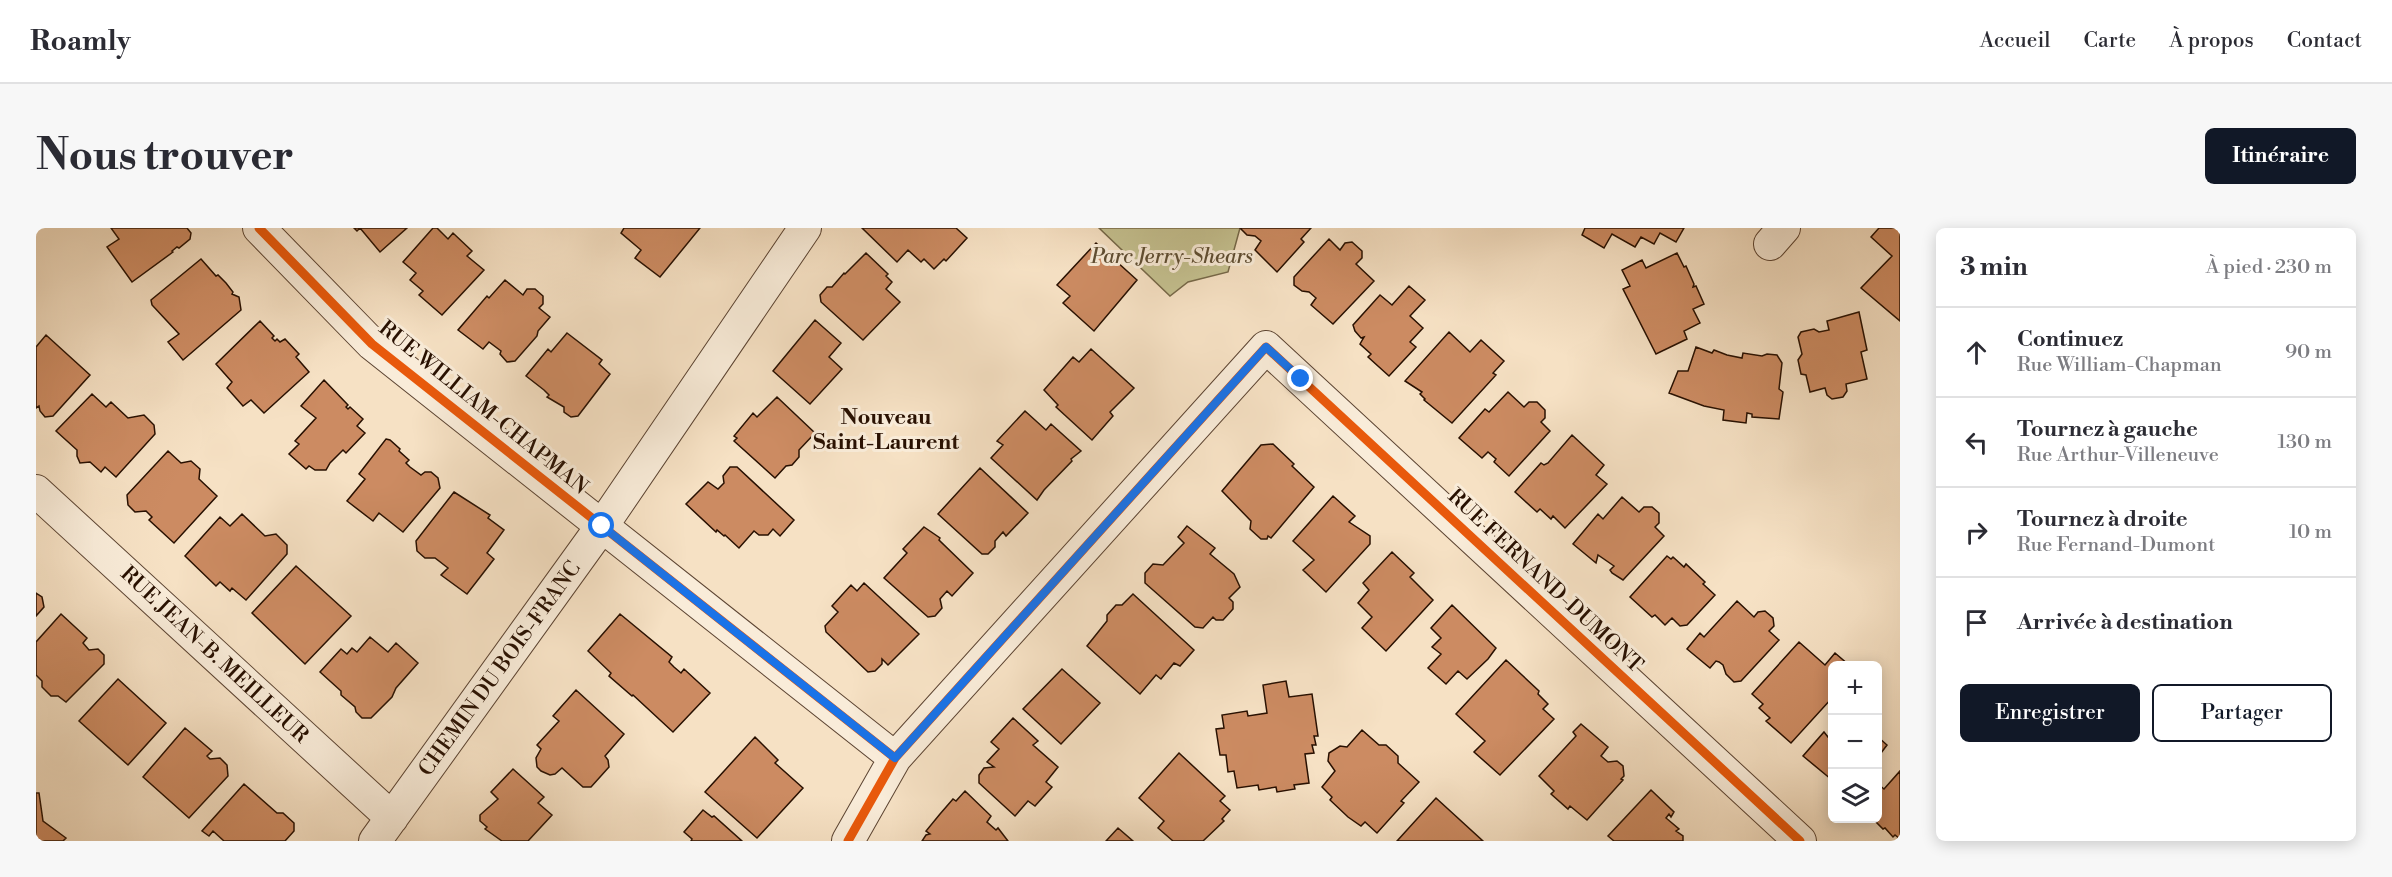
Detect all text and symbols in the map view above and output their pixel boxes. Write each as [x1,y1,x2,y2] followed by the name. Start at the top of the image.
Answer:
[30,24,131,59] text: Roamly
[1980,28,2051,54] text: Accueil
[2084,28,2136,54] text: Carte
[2169,28,2254,54] text: À propos
[2287,28,2362,54] text: Contact
[2205,128,2356,184] button: Itinéraire
[36,130,294,183] text: Nous trouver
[1090,244,1253,270] park label: Parc Jerry-Shears
[1960,251,2028,283] text: 3 min
[2206,255,2332,280] text: À pied · 230 m
[373,316,593,501] street label: RUE WILLIAM-CHAPMAN
[2017,326,2123,353] text: Continuez
[1960,336,1993,369] icon: ahead
[2285,340,2332,365] text: 90 m
[2017,353,2222,378] text: Rue William-Chapman
[1287,365,1313,391] route end
[813,404,959,456] district label: Nouveau Saint-Laurent
[2017,416,2198,443] text: Tournez à gauche
[1960,426,1993,459] icon: left
[2277,430,2332,455] text: 130 m
[2017,443,2219,468] text: Rue Arthur-Villeneuve
[1442,484,1648,679] street label: RUE FERNAND-DUMONT
[2017,506,2188,533] text: Tournez à droite
[588,512,614,538] route start
[1960,516,1993,549] icon: right
[2289,520,2332,545] text: 10 m
[2017,533,2215,558] text: Rue Fernand-Dumont
[413,556,587,782] street label: CHEMIN DU BOIS-FRANC
[115,561,314,749] street label: RUE JEAN-B. MEILLEUR
[1960,606,1993,639] icon: arrive
[2017,609,2233,636] text: Arrivée à destination
[1828,661,1882,823] map controls
[1828,661,1882,715] button: +
[1960,684,2140,742] button: Enregistrer
[2152,684,2332,742] button: Partager
[1828,715,1882,769] button: −
[1828,769,1882,823] button: layers

